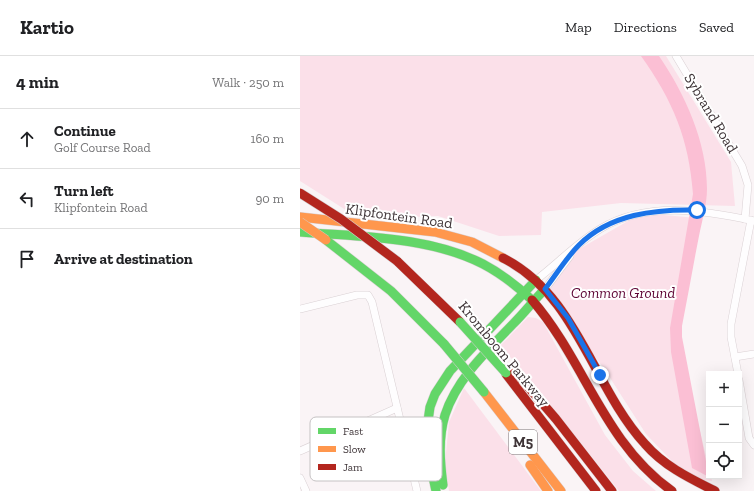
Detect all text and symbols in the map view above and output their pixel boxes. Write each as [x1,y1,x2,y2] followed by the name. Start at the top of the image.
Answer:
[20,16,74,39] text: Kartio
[565,19,592,36] text: Map
[614,19,677,36] text: Directions
[699,19,734,36] text: Saved
[680,70,742,157] street label: Sybrand Road
[16,72,59,92] text: 4 min
[212,75,284,90] text: Walk · 250 m
[54,122,116,140] text: Continue
[16,128,38,150] icon: ahead
[250,131,284,146] text: 160 m
[54,140,151,155] text: Golf Course Road
[54,182,114,200] text: Turn left
[16,188,38,210] icon: left
[255,191,284,206] text: 90 m
[54,200,148,215] text: Klipfontein Road
[344,200,455,233] street label: Klipfontein Road
[688,201,706,219] route start
[16,248,38,270] icon: arrive
[54,250,193,268] text: Arrive at destination
[571,284,675,302] park label: Common Ground
[455,298,554,411] street label: Kromboom Parkway
[591,366,609,384] route end
[706,371,742,479] map controls
[706,371,742,407] button: +
[706,407,742,443] button: −
[310,417,442,481] legend
[343,425,364,438] text: Fast
[509,430,537,454] road number: M5
[343,443,366,456] text: Slow
[706,443,742,479] button: locate
[343,461,363,474] text: Jam

